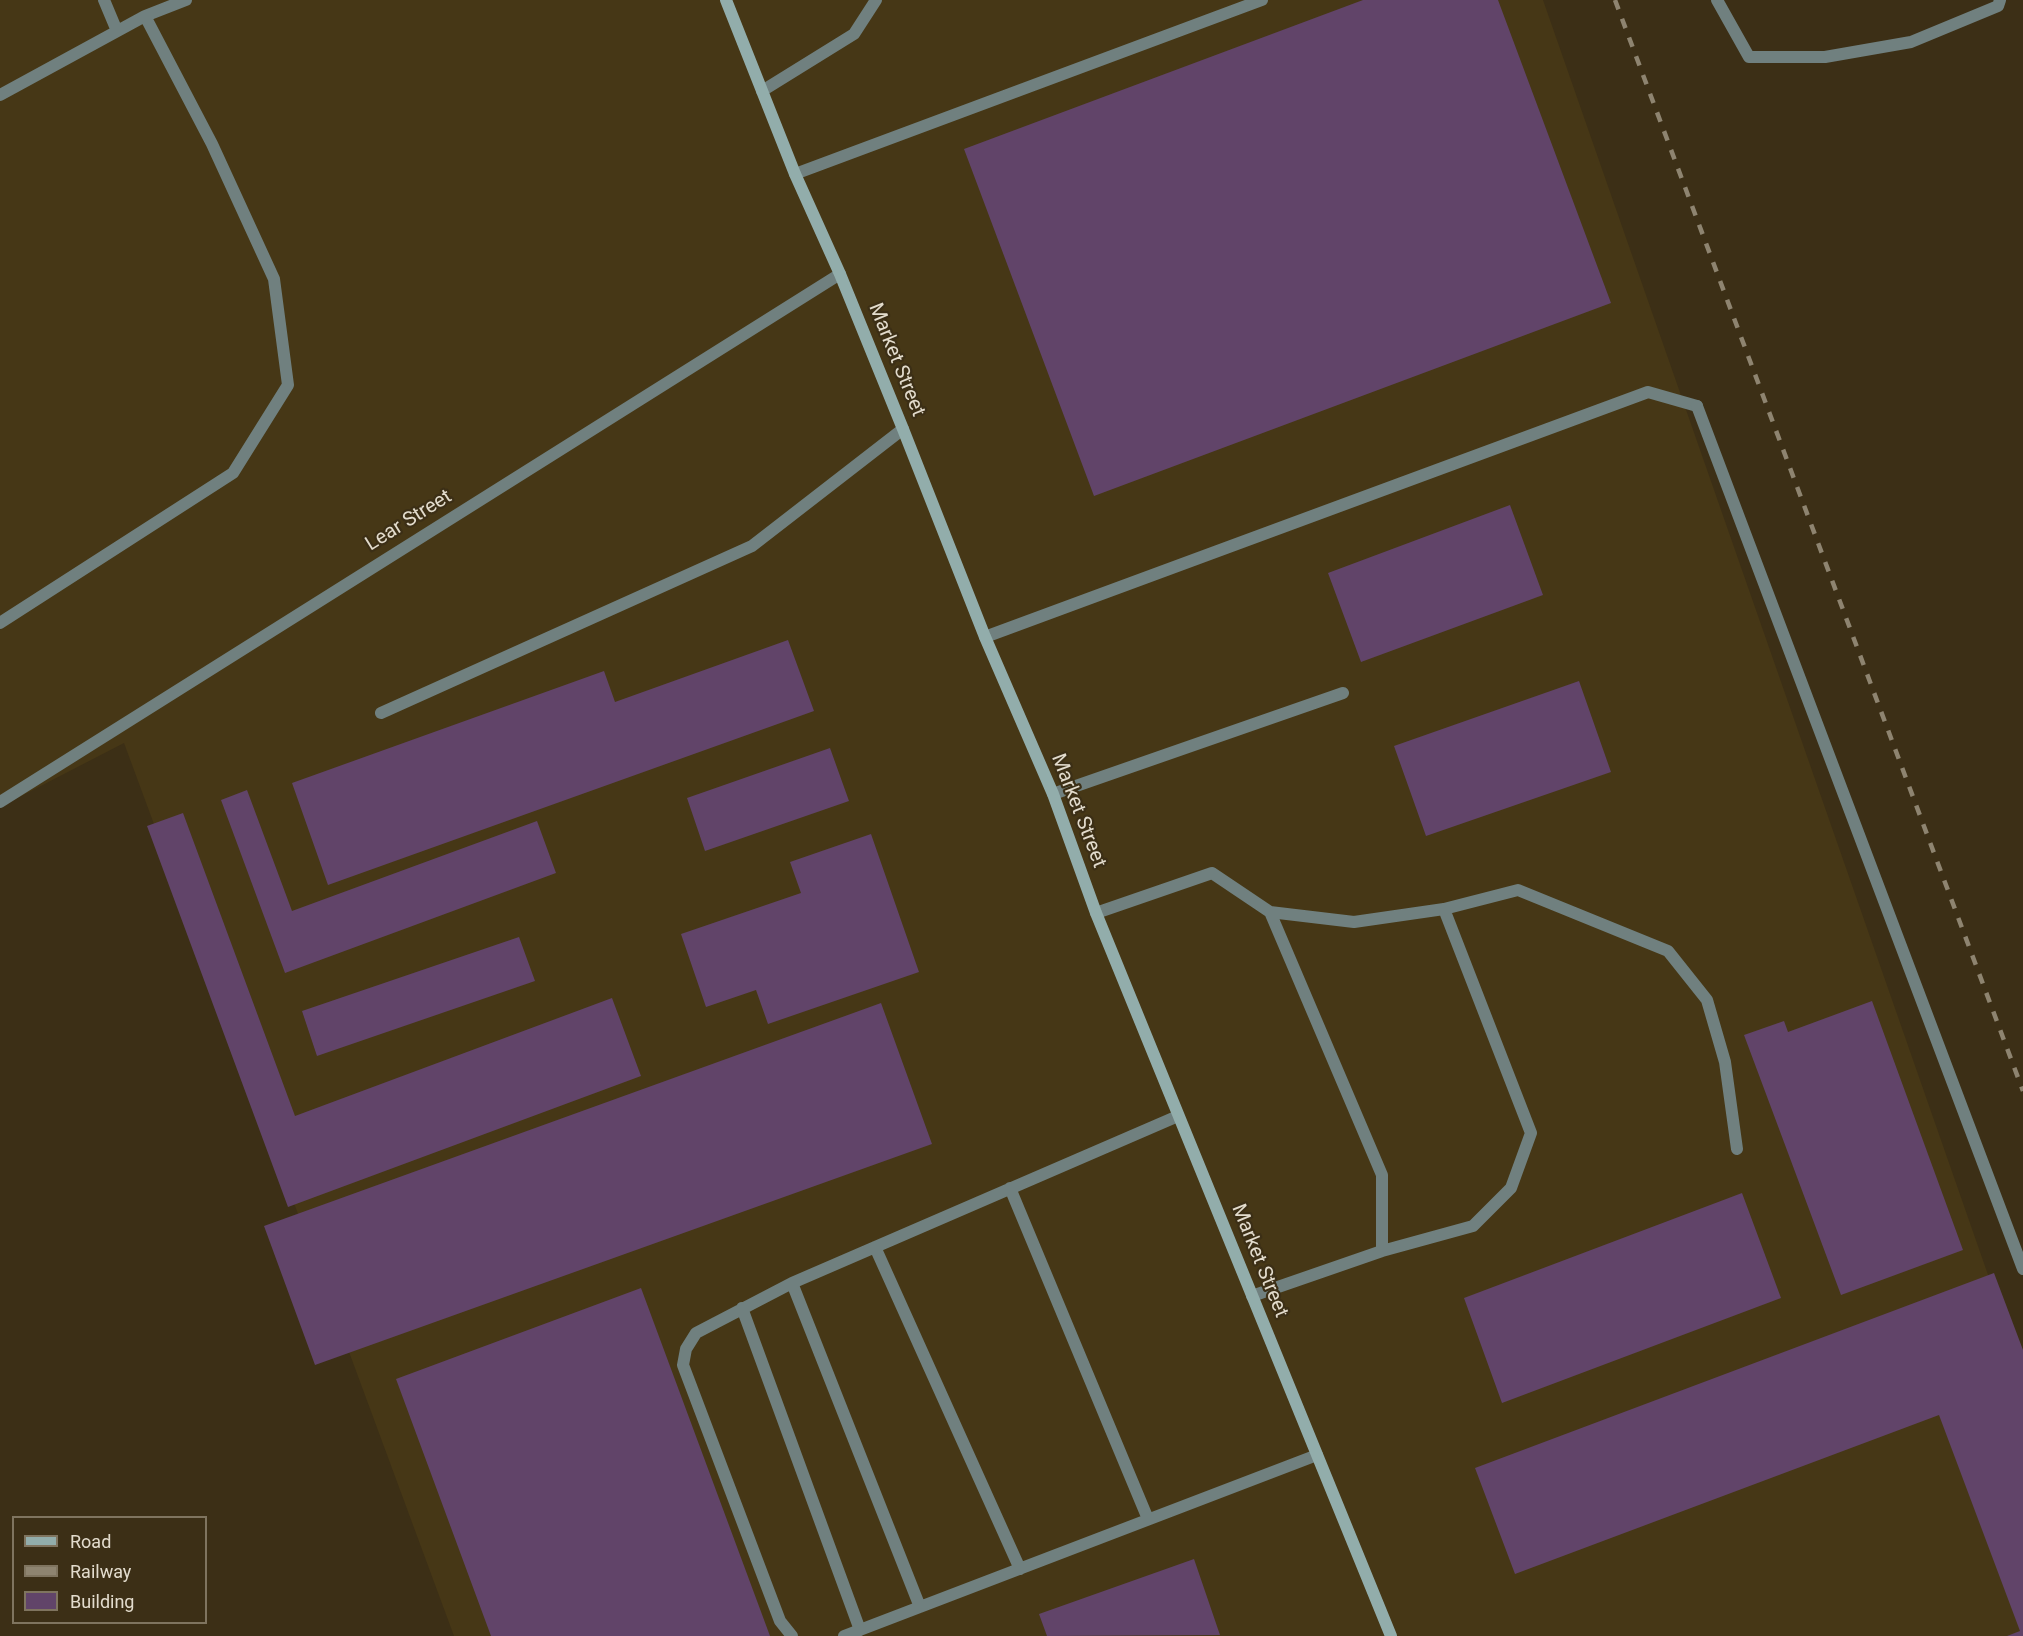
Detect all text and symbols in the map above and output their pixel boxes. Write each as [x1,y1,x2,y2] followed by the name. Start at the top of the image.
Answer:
[862,300,930,420] street label: Market Street
[362,485,456,557] street label: Lear Street
[1045,751,1111,871] street label: Market Street
[1225,1201,1293,1321] street label: Market Street
[12,1516,207,1624] legend
[70,1531,111,1552] text: Road
[70,1561,131,1582] text: Railway
[70,1591,134,1612] text: Building

